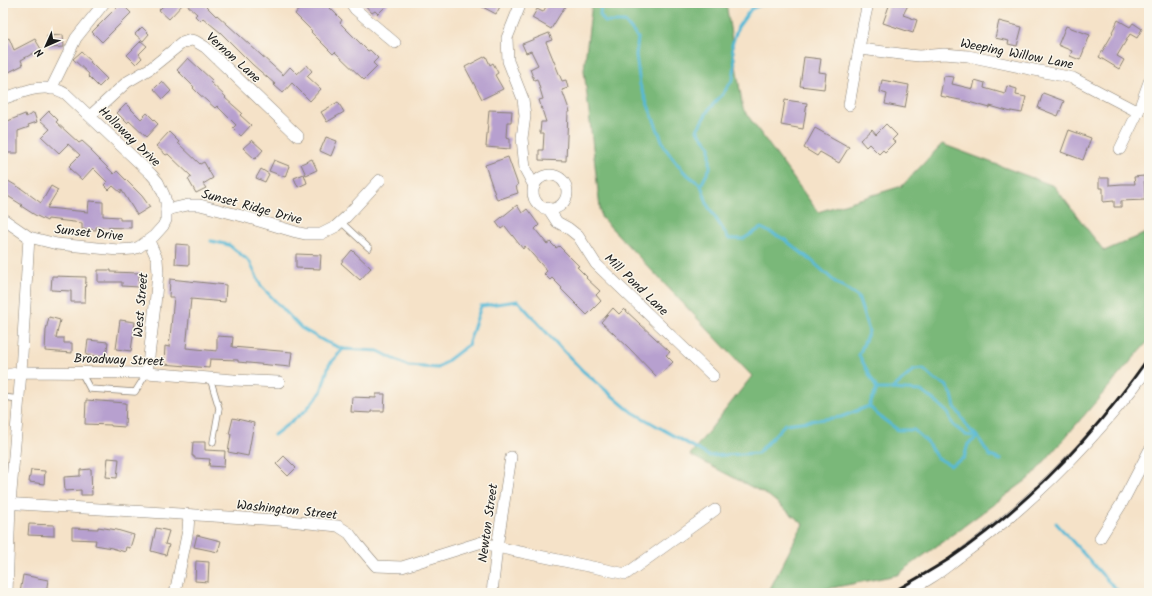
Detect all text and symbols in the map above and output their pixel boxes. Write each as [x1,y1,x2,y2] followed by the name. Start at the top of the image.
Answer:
[26,26,66,66] north arrow
[201,28,265,89] street label: Vernon Lane
[958,33,1075,76] street label: Weeping Willow Lane
[31,44,48,61] text: N
[93,102,165,173] street label: Holloway Drive
[199,184,304,231] street label: Sunset Ridge Drive
[54,219,124,248] street label: Sunset Drive
[599,249,673,321] street label: Mill Pond Lane
[128,271,155,338] street label: West Street
[74,348,165,373] street label: Broadway Street
[473,481,505,564] street label: Newton Street
[236,495,339,526] street label: Washington Street

